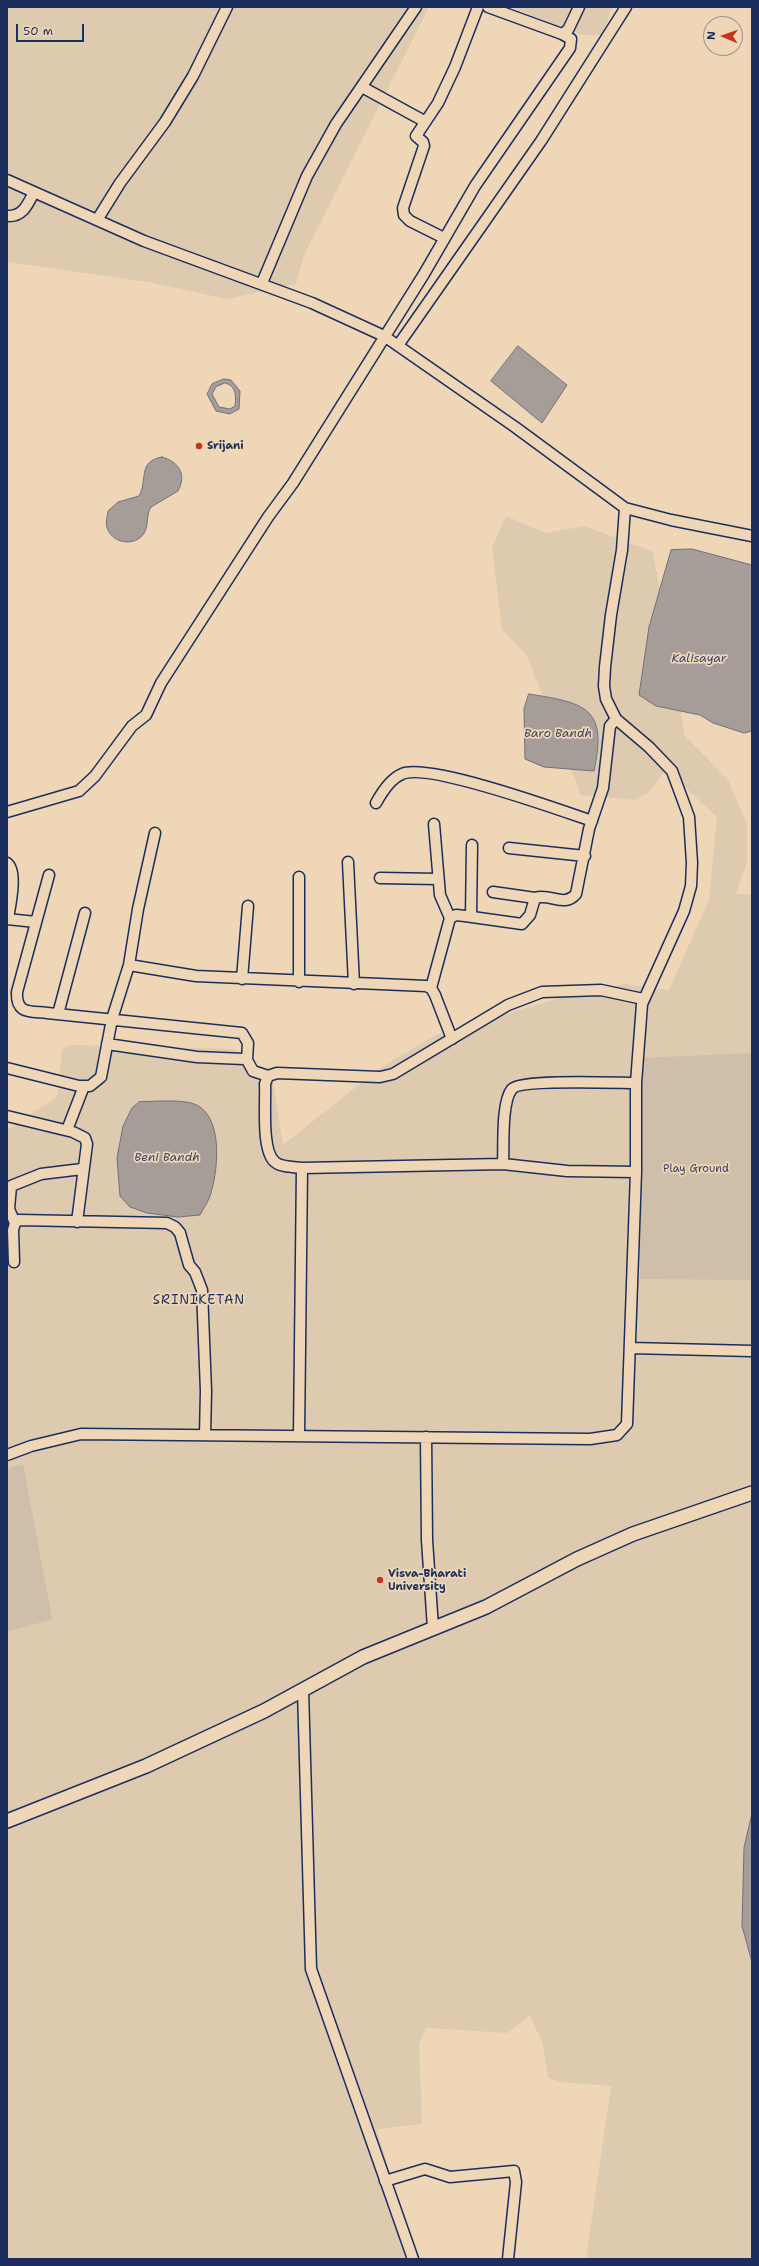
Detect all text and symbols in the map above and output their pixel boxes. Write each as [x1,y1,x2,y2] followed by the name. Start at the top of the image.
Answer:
[18,16,86,42] scale bar
[703,16,743,56] north arrow
[23,23,53,39] text: 50 m
[704,31,719,40] text: N
[207,439,244,453] place label: Srijani
[194,441,204,451] marker: Srijani
[671,652,727,666] water label: Kalisayar
[524,727,592,741] water label: Baro Bandh
[134,1151,200,1165] water label: Beni Bandh
[663,1162,729,1176] park label: Play Ground
[153,1293,245,1309] district label: SRINIKETAN
[388,1567,466,1593] place label: Visva-Bharati University
[375,1575,385,1585] marker: Visva-Bharati University

